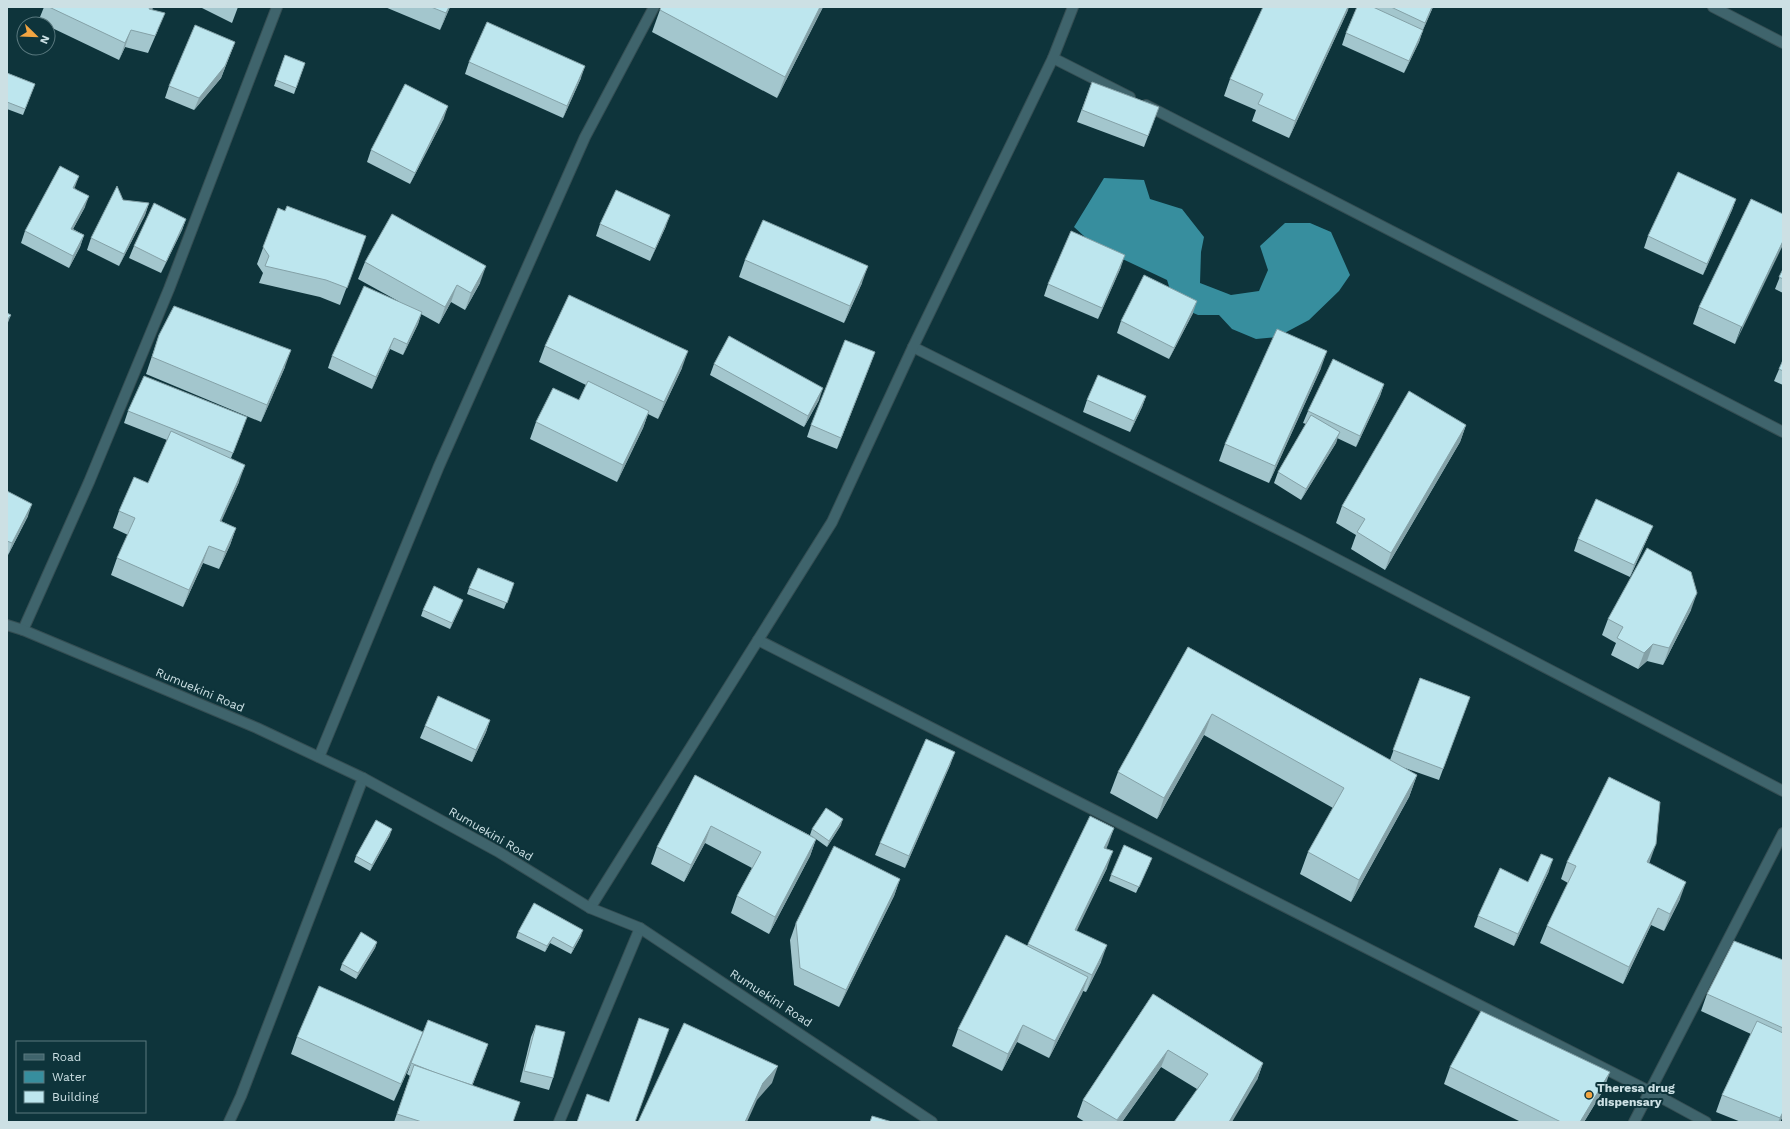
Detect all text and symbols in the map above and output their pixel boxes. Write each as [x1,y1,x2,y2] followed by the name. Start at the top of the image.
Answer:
[16,16,56,56] north arrow
[37,33,52,46] text: N
[154,665,246,715] street label: Rumuekini Road
[446,804,536,864] street label: Rumuekini Road
[727,966,815,1030] street label: Rumuekini Road
[16,1041,146,1113] legend
[52,1050,81,1064] text: Road
[52,1070,87,1084] text: Water
[1597,1081,1675,1109] place label: Theresa drug dispensary
[52,1090,99,1104] text: Building
[1584,1090,1594,1100] marker: Theresa drug dispensary

